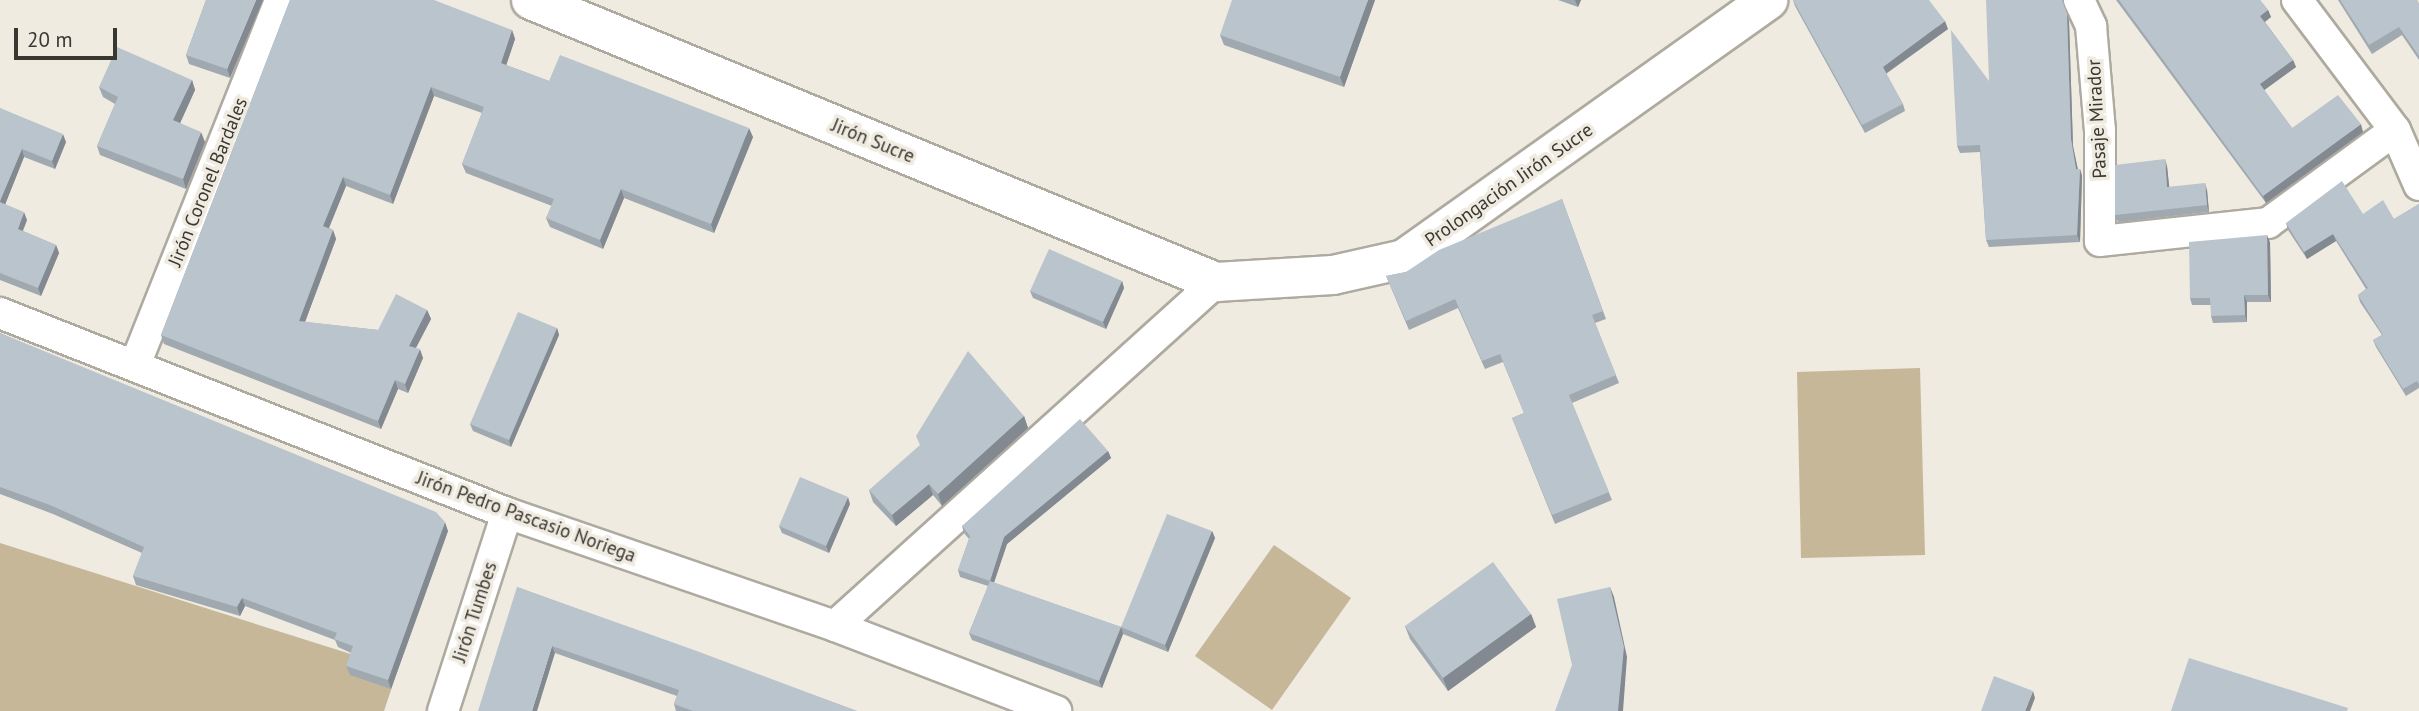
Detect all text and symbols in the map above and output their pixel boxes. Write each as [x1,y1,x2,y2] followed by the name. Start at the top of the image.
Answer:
[18,14,121,58] scale bar
[27,26,73,53] text: 20 m
[2082,59,2112,179] street label: Pasaje Mirador
[164,94,252,270] street label: Jirón Coronel Bardales
[828,114,918,168] street label: Jirón Sucre
[1421,118,1597,252] street label: Prolongación Jirón Sucre
[413,467,639,567] street label: Jirón Pedro Pascasio Noriega
[448,559,502,665] street label: Jirón Tumbes

